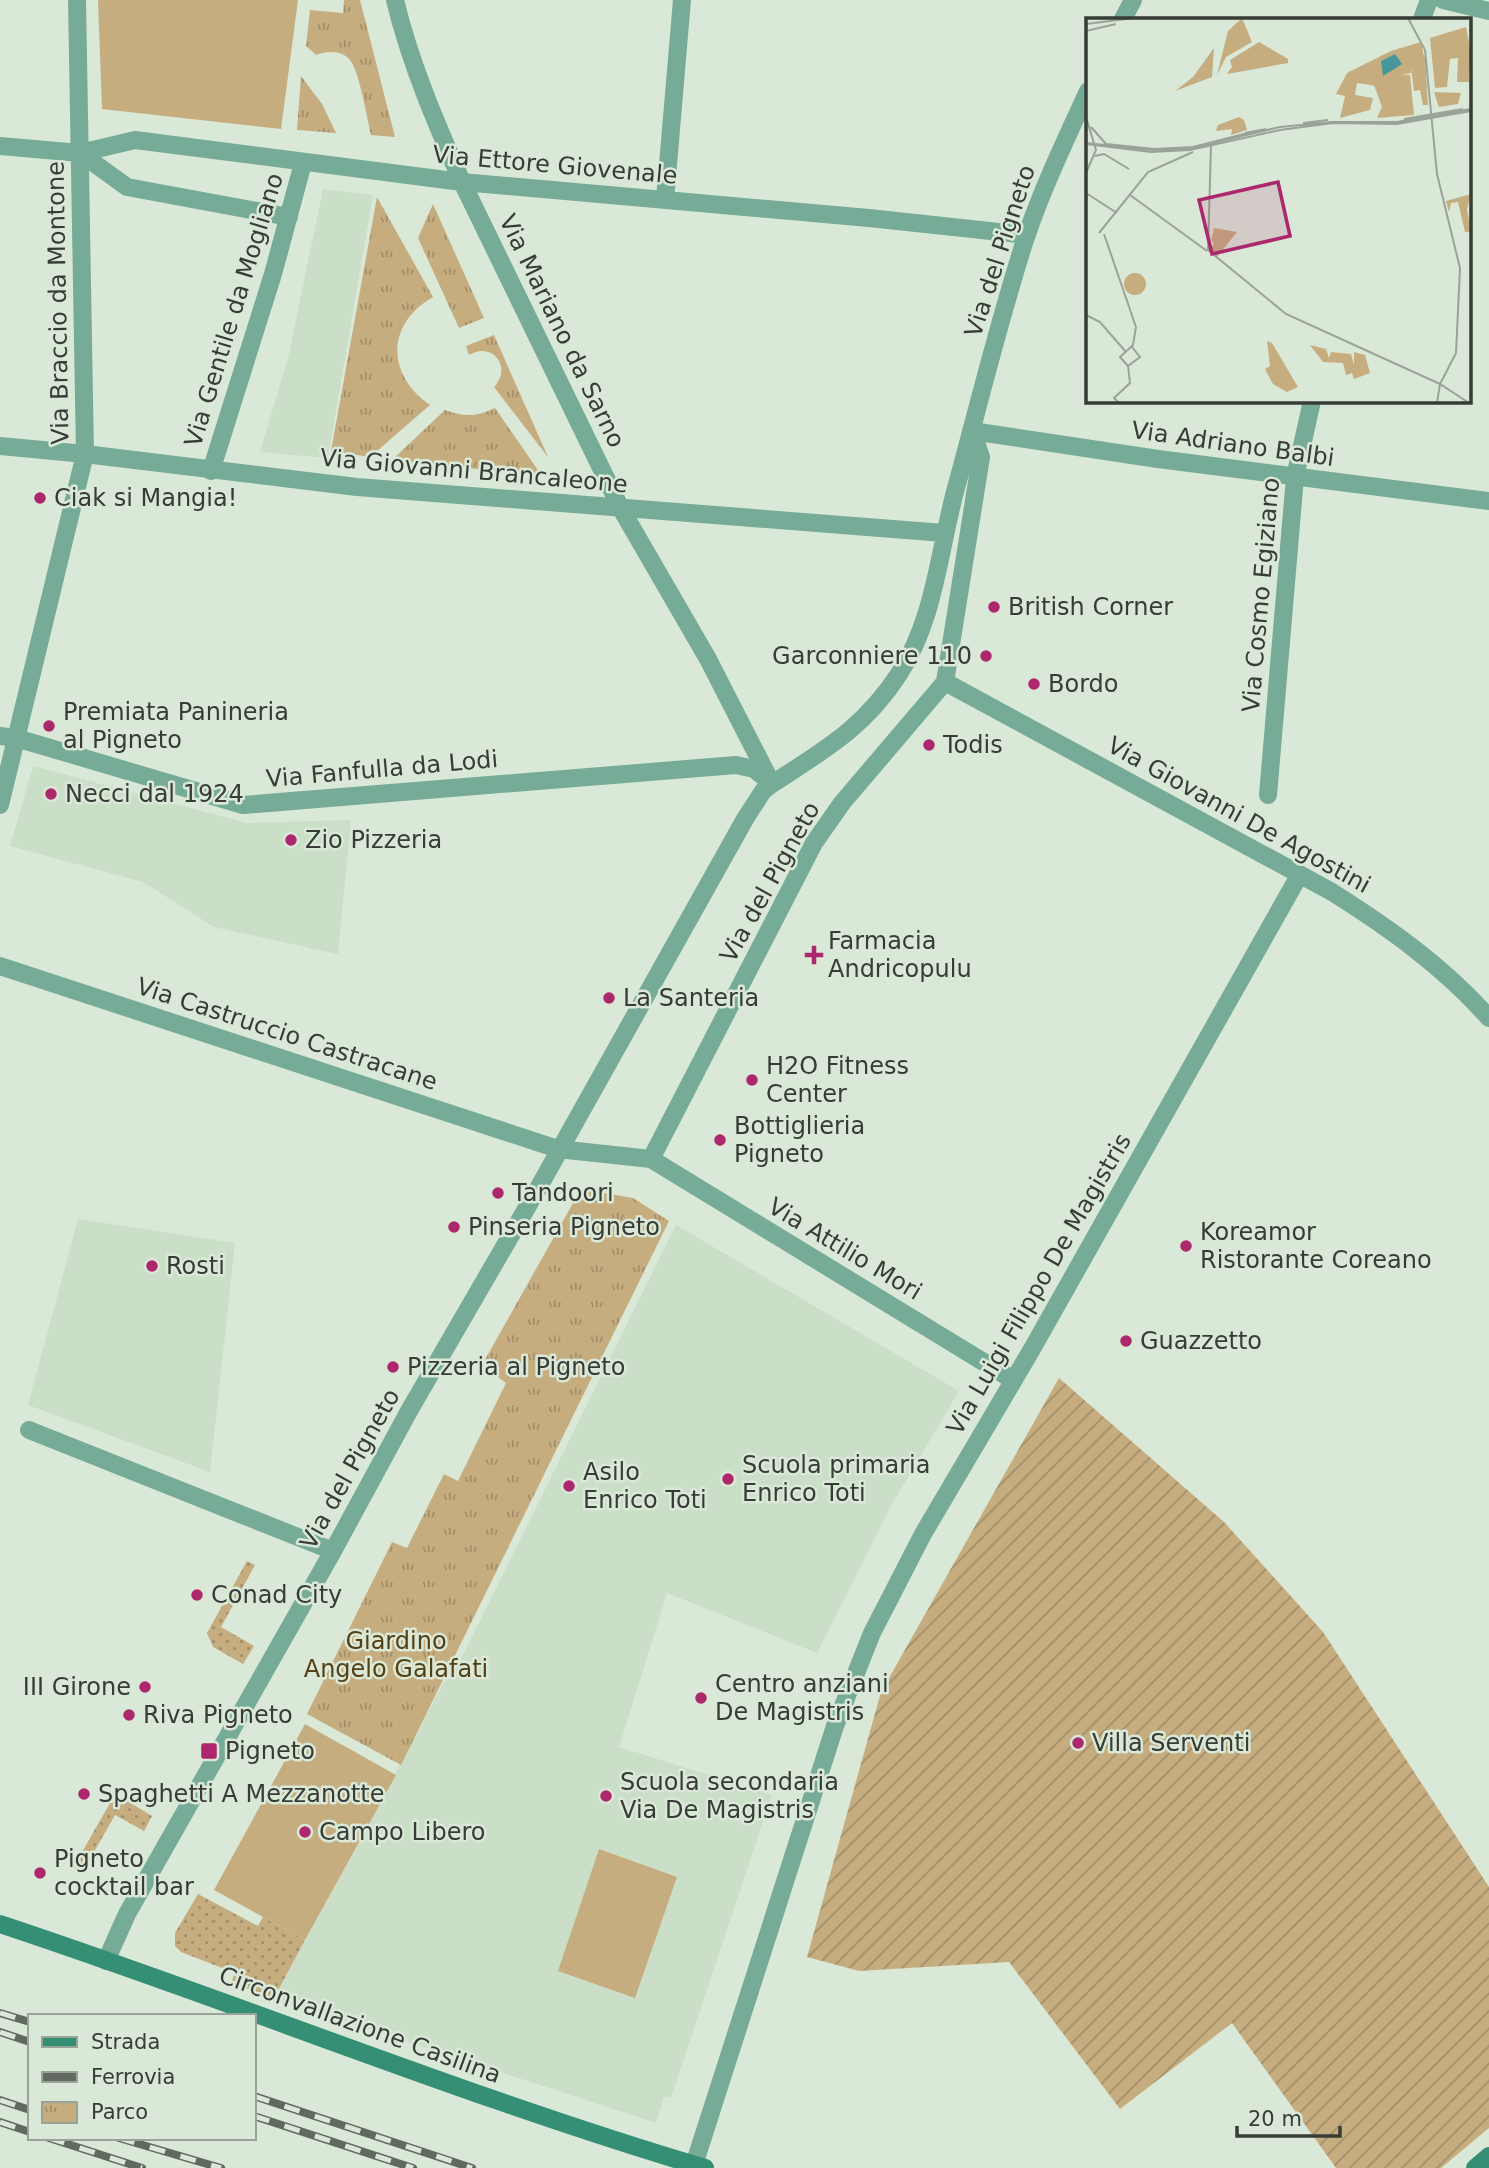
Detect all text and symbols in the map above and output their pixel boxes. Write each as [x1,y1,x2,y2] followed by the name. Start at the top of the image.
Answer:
[1086,18,1472,402] inset map
[431,140,679,190] street label: Via Ettore Giovenale
[42,161,74,445] street label: Via Braccio da Montone
[959,162,1041,340] street label: Via del Pigneto
[179,170,289,450] street label: Via Gentile da Mogliano
[493,210,631,452] street label: Via Mariano da Sarno
[1130,416,1336,472] street label: Via Adriano Balbi
[319,444,629,498] street label: Via Giovanni Brancaleone
[1237,476,1285,714] street label: Via Cosmo Egiziano
[54,484,237,512] place label: Ciak si Mangia!
[32,490,48,506] marker: Ciak si Mangia!
[1008,593,1173,621] place label: British Corner
[986,599,1002,615] marker: British Corner
[772,642,972,670] place label: Garconniere 110
[978,648,994,664] marker: Garconniere 110
[1048,670,1119,698] place label: Bordo
[1026,676,1042,692] marker: Bordo
[63,698,289,754] place label: Premiata Panineria al Pigneto
[41,718,57,734] marker: Premiata Panineria al Pigneto
[942,731,1003,759] place label: Todis
[1103,731,1375,899] street label: Via Giovanni De Agostini
[921,737,937,753] marker: Todis
[265,745,499,793] street label: Via Fanfulla da Lodi
[65,780,244,808] place label: Necci dal 1924
[43,786,59,802] marker: Necci dal 1924
[714,797,826,967] street label: Via del Pigneto
[305,826,442,854] place label: Zio Pizzeria
[283,832,299,848] marker: Zio Pizzeria
[828,927,972,983] place label: Farmacia Andricopulu
[806,947,822,963] marker: Farmacia Andricopulu
[133,972,441,1096] street label: Via Castruccio Castracane
[623,984,759,1012] place label: La Santeria
[601,990,617,1006] marker: La Santeria
[766,1052,909,1108] place label: H2O Fitness Center
[744,1072,760,1088] marker: H2O Fitness Center
[734,1112,865,1168] place label: Bottiglieria Pigneto
[941,1128,1137,1440] street label: Via Luigi Filippo De Magistris
[712,1132,728,1148] marker: Bottiglieria Pigneto
[511,1179,614,1207] place label: Tandoori
[490,1185,506,1201] marker: Tandoori
[763,1192,927,1306] street label: Via Attilio Mori
[468,1213,660,1241] place label: Pinseria Pigneto
[1200,1218,1432,1274] place label: Koreamor Ristorante Coreano
[446,1219,462,1235] marker: Pinseria Pigneto
[1178,1238,1194,1254] marker: Koreamor Ristorante Coreano
[166,1252,225,1280] place label: Rosti
[144,1258,160,1274] marker: Rosti
[1140,1327,1262,1355] place label: Guazzetto
[1118,1333,1134,1349] marker: Guazzetto
[407,1353,625,1381] place label: Pizzeria al Pigneto
[385,1359,401,1375] marker: Pizzeria al Pigneto
[294,1384,406,1554] street label: Via del Pigneto
[742,1451,930,1507] place label: Scuola primaria Enrico Toti
[583,1458,707,1514] place label: Asilo Enrico Toti
[720,1471,736,1487] marker: Scuola primaria Enrico Toti
[561,1478,577,1494] marker: Asilo Enrico Toti
[211,1581,342,1609] place label: Conad City
[189,1587,205,1603] marker: Conad City
[304,1627,488,1683] park label: Giardino Angelo Galafati
[715,1670,889,1726] place label: Centro anziani De Magistris
[23,1673,131,1701] place label: III Girone
[137,1679,153,1695] marker: III Girone
[693,1690,709,1706] marker: Centro anziani De Magistris
[143,1701,293,1729] place label: Riva Pigneto
[121,1707,137,1723] marker: Riva Pigneto
[1092,1729,1250,1757] place label: Villa Serventi
[1070,1735,1086,1751] marker: Villa Serventi
[225,1737,315,1765] place label: Pigneto
[199,1741,219,1761] marker: Pigneto
[620,1768,839,1824] place label: Scuola secondaria Via De Magistris
[98,1780,384,1808] place label: Spaghetti A Mezzanotte
[76,1786,92,1802] marker: Spaghetti A Mezzanotte
[598,1788,614,1804] marker: Scuola secondaria Via De Magistris
[319,1818,485,1846] place label: Campo Libero
[297,1824,313,1840] marker: Campo Libero
[54,1845,194,1901] place label: Pigneto cocktail bar
[32,1865,48,1881] marker: Pigneto cocktail bar
[215,1961,505,2089] street label: Circonvallazione Casilina
[28,2014,256,2140] legend
[91,2030,160,2054] text: Strada
[91,2065,175,2089] text: Ferrovia
[1237,2094,1340,2138] scale bar
[91,2100,148,2124] text: Parco
[1248,2107,1302,2131] text: 20 m

